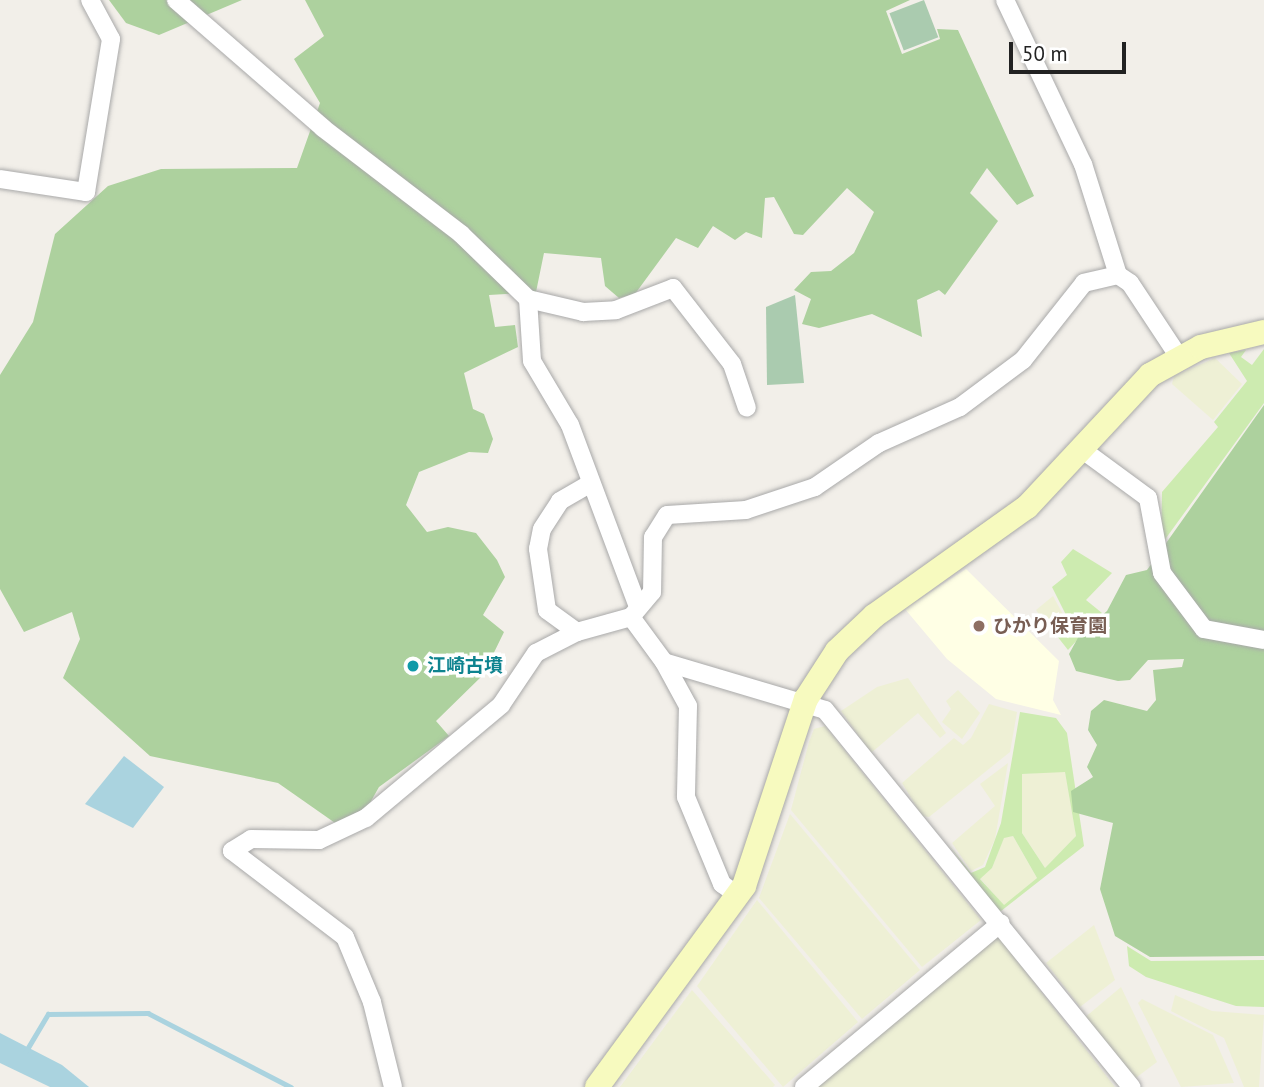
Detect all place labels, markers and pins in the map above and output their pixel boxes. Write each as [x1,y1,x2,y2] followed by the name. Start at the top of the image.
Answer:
[993,615,1107,637] place label: ひかり保育園
[971,618,987,634] marker: ひかり保育園
[427,655,503,677] place label: 江崎古墳
[405,658,421,674] marker: 江崎古墳

